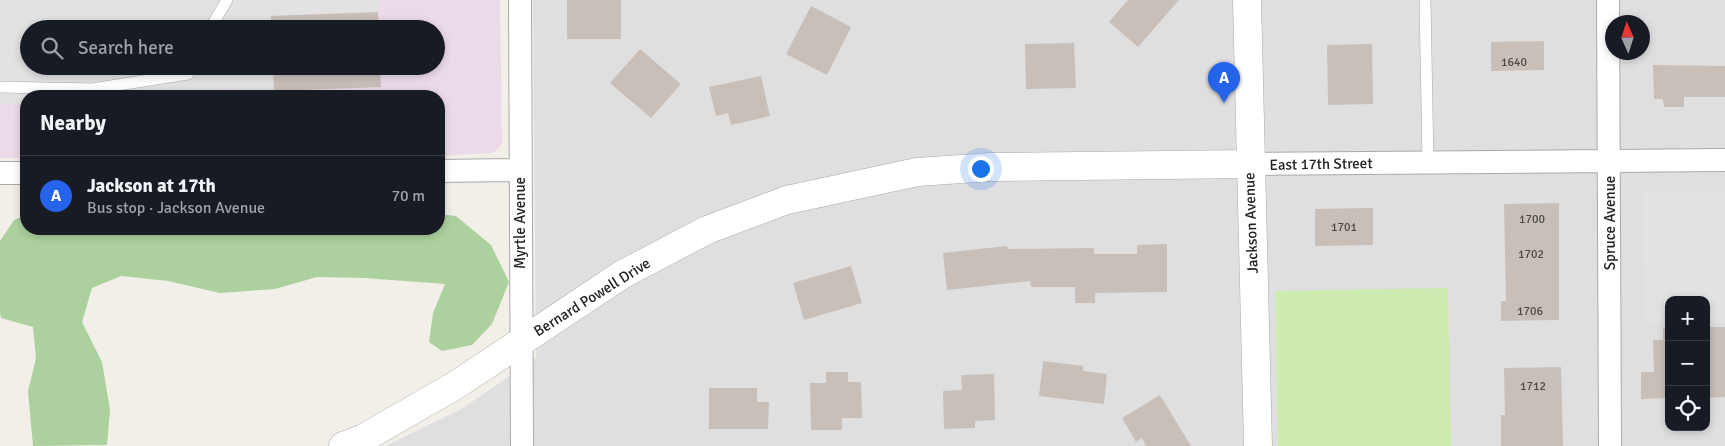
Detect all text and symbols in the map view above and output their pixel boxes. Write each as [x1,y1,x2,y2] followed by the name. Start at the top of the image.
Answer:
[1605,15,1650,60] north arrow
[20,20,445,75] search box
[38,34,66,62] icon: search
[78,36,174,60] text: Search here
[1501,55,1527,70] house number: 1640
[1208,62,1240,103] pin: A
[40,110,106,136] text: Nearby
[1269,154,1373,174] street label: East 17th Street
[968,156,994,182] your location
[1240,172,1262,274] street label: Jackson Avenue
[87,174,216,198] text: Jackson at 17th
[1601,176,1619,270] street label: Spruce Avenue
[511,177,529,269] street label: Myrtle Avenue
[51,186,61,206] text: A
[391,186,425,206] text: 70 m
[87,198,265,218] text: Bus stop · Jackson Avenue
[1519,212,1545,227] house number: 1700
[1331,220,1357,235] house number: 1701
[1518,247,1544,262] house number: 1702
[530,254,654,340] street label: Bernard Powell Drive
[1665,296,1710,431] map controls
[1665,296,1710,341] button: +
[1517,304,1543,319] house number: 1706
[1665,341,1710,386] button: −
[1520,379,1546,394] house number: 1712
[1665,386,1710,431] button: locate

